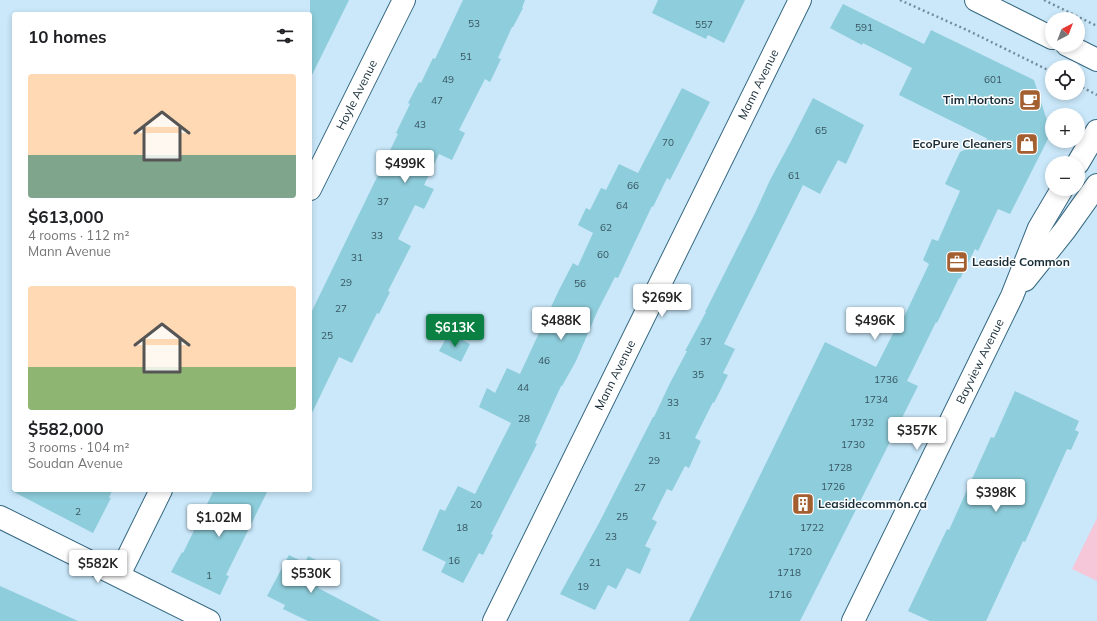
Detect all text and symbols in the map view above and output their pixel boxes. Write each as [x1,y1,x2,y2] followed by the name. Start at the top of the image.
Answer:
[1045,12,1085,52] north arrow
[1045,12,1085,196] map controls
[468,17,480,30] house number: 53
[695,18,713,31] house number: 557
[855,21,873,34] house number: 591
[274,25,296,47] icon: filters
[28,26,107,47] text: 10 homes
[734,47,782,122] street label: Mann Avenue
[460,50,472,63] house number: 51
[333,57,380,132] street label: Hoyle Avenue
[1045,60,1085,100] button: locate
[442,73,454,86] house number: 49
[984,73,1002,86] house number: 601
[1017,87,1043,113] cafe icon: Tim Hortons
[943,92,1014,107] place label: Tim Hortons
[431,94,443,107] house number: 47
[126,100,198,172] icon: home
[1045,108,1085,148] button: +
[414,118,426,131] house number: 43
[815,124,827,137] house number: 65
[1014,131,1040,157] shop icon: EcoPure Cleaners
[662,136,674,149] house number: 70
[912,136,1012,151] place label: EcoPure Cleaners
[377,150,433,184] pin: $499K
[385,155,425,171] text: $499K
[1045,156,1085,196] button: −
[788,169,800,182] house number: 61
[627,179,639,192] house number: 66
[377,195,389,208] house number: 37
[616,199,628,212] house number: 64
[28,206,104,227] text: $613,000
[600,221,612,234] house number: 62
[28,227,129,243] text: 4 rooms · 112 m²
[371,229,383,242] house number: 33
[28,243,111,259] text: Mann Avenue
[597,248,609,261] house number: 60
[944,249,970,275] office icon: Leaside Common
[351,251,363,264] house number: 31
[972,254,1070,269] place label: Leaside Common
[340,276,352,289] house number: 29
[574,277,586,290] house number: 56
[634,284,690,318] pin: $269K
[642,289,682,305] text: $269K
[335,302,347,315] house number: 27
[533,307,589,341] pin: $488K
[847,307,903,341] pin: $496K
[126,312,198,384] icon: home
[541,312,581,328] text: $488K
[855,312,895,328] text: $496K
[427,314,483,348] pin: $613K
[952,316,1007,406] street label: Bayview Avenue
[435,319,475,335] text: $613K
[321,329,333,342] house number: 25
[700,335,712,348] house number: 37
[591,337,638,413] street label: Mann Avenue
[538,354,550,367] house number: 46
[692,368,704,381] house number: 35
[874,373,898,386] house number: 1736
[517,381,529,394] house number: 44
[864,393,888,406] house number: 1734
[667,396,679,409] house number: 33
[518,412,530,425] house number: 28
[850,416,874,429] house number: 1732
[889,417,945,451] pin: $357K
[28,418,104,439] text: $582,000
[897,422,937,438] text: $357K
[659,429,671,442] house number: 31
[841,438,865,451] house number: 1730
[28,439,129,455] text: 3 rooms · 104 m²
[648,454,660,467] house number: 29
[28,455,123,471] text: Soudan Avenue
[828,461,852,474] house number: 1728
[968,479,1024,513] pin: $398K
[821,480,845,493] house number: 1726
[634,481,646,494] house number: 27
[976,484,1016,500] text: $398K
[790,491,816,517] building icon: Leasidecommon.ca
[818,496,927,511] place label: Leasidecommon.ca
[470,498,482,511] house number: 20
[186,504,252,538] pin: $1.02M
[75,505,81,518] house number: 2
[196,509,242,525] text: $1.02M
[616,510,628,523] house number: 25
[456,521,468,534] house number: 18
[800,521,824,534] house number: 1722
[605,530,617,543] house number: 23
[788,545,812,558] house number: 1720
[70,550,126,584] pin: $582K
[448,554,460,567] house number: 16
[78,555,118,571] text: $582K
[589,556,601,569] house number: 21
[283,560,339,594] pin: $530K
[291,565,331,581] text: $530K
[777,566,801,579] house number: 1718
[206,569,212,582] house number: 1
[577,580,589,593] house number: 19
[768,588,792,601] house number: 1716

